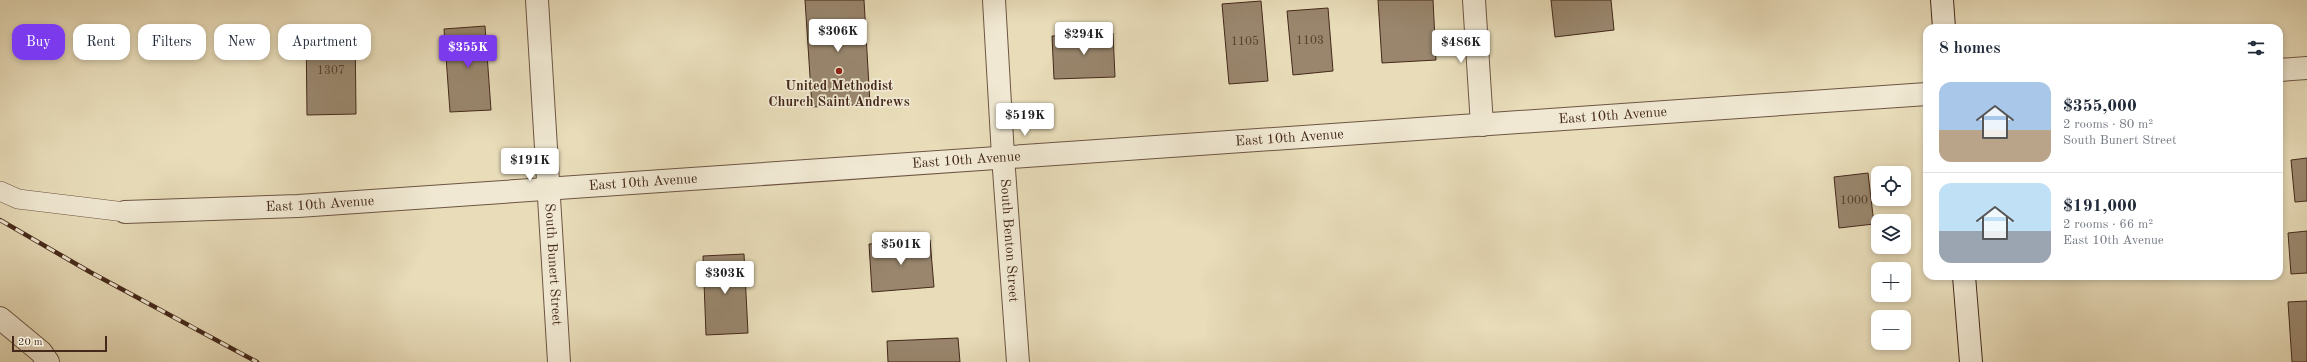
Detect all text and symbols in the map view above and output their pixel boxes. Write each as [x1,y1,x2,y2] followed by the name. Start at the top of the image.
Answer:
[810,19,866,53] pin: $306K
[1056,22,1112,56] pin: $294K
[12,24,65,60] chip: Buy
[73,24,130,60] chip: Rent
[138,24,206,60] chip: Filters
[214,24,270,60] chip: New
[278,24,371,60] chip: Apartment
[818,25,858,38] text: $306K
[1064,28,1104,41] text: $294K
[1433,30,1489,64] pin: $486K
[440,35,496,69] pin: $355K
[1231,35,1259,48] house number: 1105
[1296,35,1324,47] house number: 1103
[1441,36,1481,49] text: $486K
[2245,37,2267,59] icon: filters
[1939,40,2001,57] text: 8 homes
[448,41,488,54] text: $355K
[317,65,345,77] house number: 1307
[834,66,844,76] marker: United Methodist Church Saint Andrews
[768,79,910,109] place label: United Methodist Church Saint Andrews
[1971,98,2019,146] icon: home
[2063,98,2137,115] text: $355,000
[997,103,1053,137] pin: $519K
[1558,105,1668,126] street label: East 10th Avenue
[1005,109,1045,122] text: $519K
[2063,118,2153,131] text: 2 rooms · 80 m²
[1235,127,1344,149] street label: East 10th Avenue
[2063,134,2177,147] text: South Bunert Street
[502,148,558,182] pin: $191K
[912,149,1021,171] street label: East 10th Avenue
[510,154,550,167] text: $191K
[1871,166,1911,350] map controls
[1871,166,1911,206] button: locate
[588,172,698,193] street label: East 10th Avenue
[998,178,1021,303] street label: South Benton Street
[265,194,375,214] street label: East 10th Avenue
[1840,195,1868,207] house number: 1000
[2063,198,2137,215] text: $191,000
[1971,199,2019,247] icon: home
[542,203,564,326] street label: South Bunert Street
[1871,214,1911,254] button: layers
[2063,218,2153,231] text: 2 rooms · 66 m²
[873,232,929,266] pin: $501K
[2063,234,2164,247] text: East 10th Avenue
[881,238,921,251] text: $501K
[697,261,753,295] pin: $303K
[1871,262,1911,302] button: +
[705,267,745,280] text: $303K
[1871,310,1911,350] button: −
[12,334,107,353] scale bar
[18,337,43,348] text: 20 m

